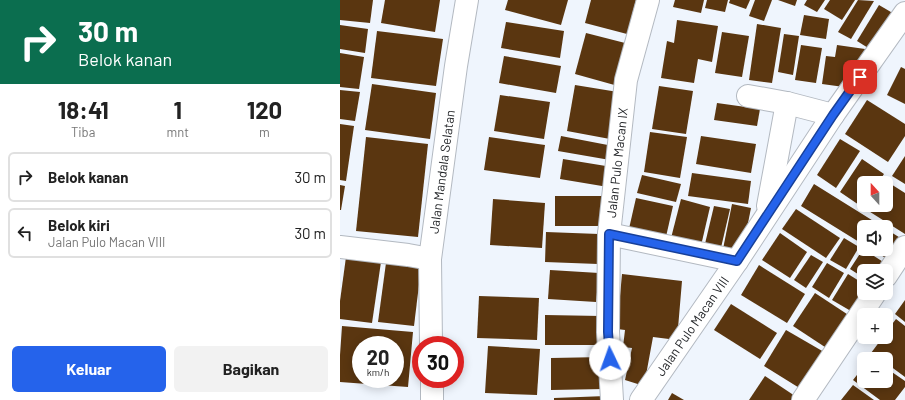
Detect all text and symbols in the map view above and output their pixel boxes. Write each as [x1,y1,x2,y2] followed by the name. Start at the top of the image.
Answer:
[78,14,138,48] text: 30 m
[12,16,64,68] icon: right
[78,48,172,70] text: Belok kanan
[843,60,877,94] pin
[849,66,871,88] icon: arrive
[58,95,109,124] text: 18:41
[173,95,182,124] text: 1
[247,95,282,124] text: 120
[603,106,631,219] street label: Jalan Pulo Macan IX
[425,109,458,235] street label: Jalan Mandala Selatan
[71,124,95,140] text: Tiba
[166,124,189,140] text: mnt
[259,124,270,140] text: m
[14,166,36,188] icon: right
[48,168,128,186] text: Belok kanan
[294,168,326,186] text: 30 m
[857,176,893,212] north arrow
[857,176,893,388] map controls
[48,216,110,234] text: Belok kiri
[857,220,893,256] button: sound
[14,222,36,244] icon: left
[294,224,326,242] text: 30 m
[48,234,165,250] text: Jalan Pulo Macan VIII
[857,264,893,300] button: layers
[652,273,732,379] street label: Jalan Pulo Macan VIII
[857,308,893,344] button: +
[412,336,464,388] speed limit sign: 30
[589,338,631,380] position arrow
[367,345,389,369] text: 20
[12,346,166,392] button: Keluar
[174,346,328,392] button: Bagikan
[857,352,893,388] button: −
[367,366,389,378] text: km/h

